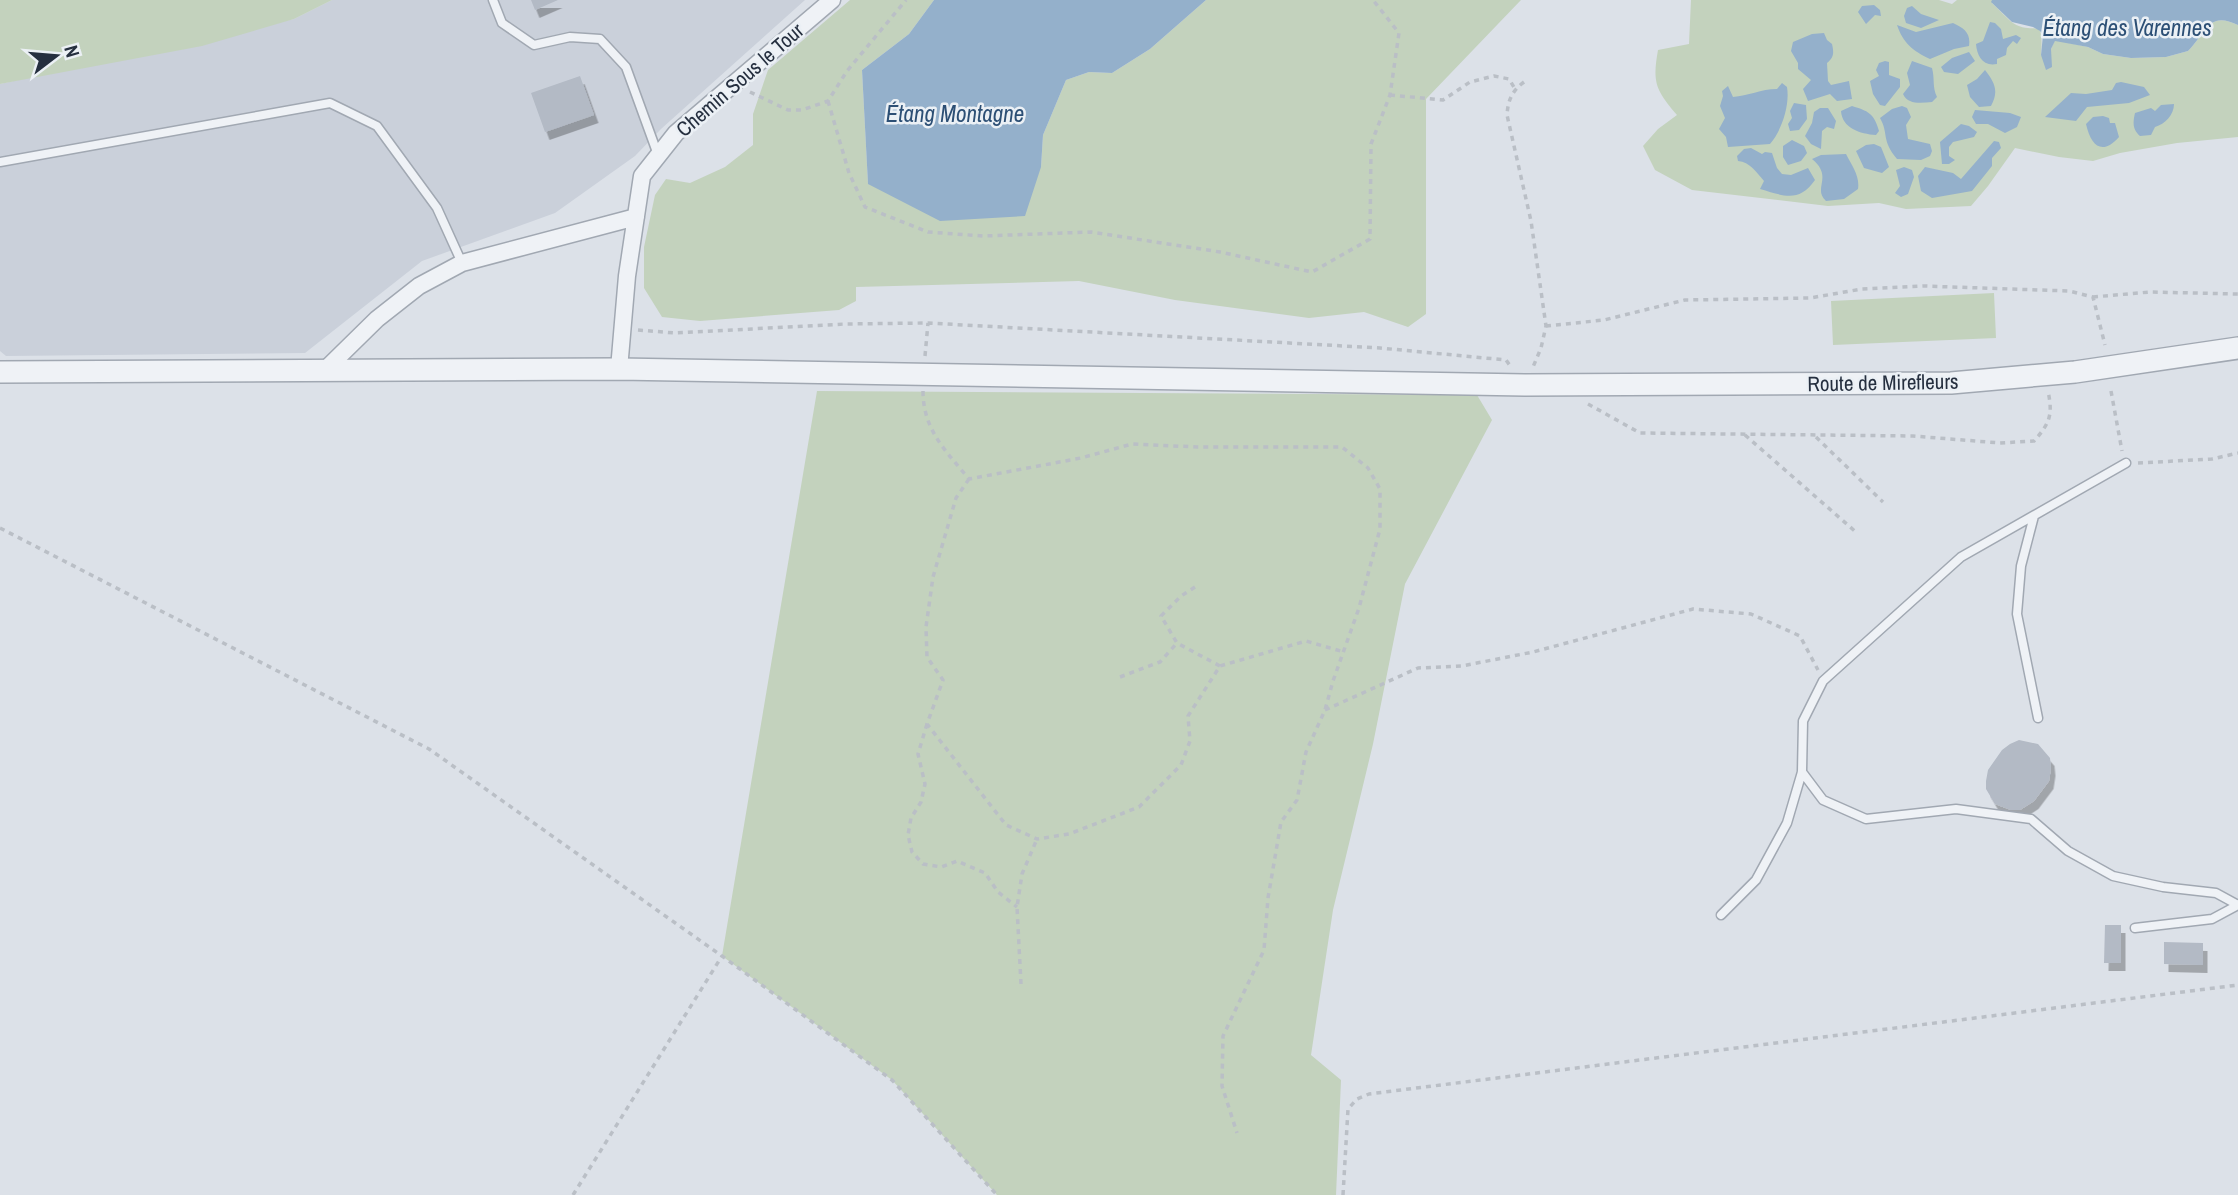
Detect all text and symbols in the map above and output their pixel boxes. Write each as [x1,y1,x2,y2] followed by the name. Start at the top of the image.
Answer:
[2042,12,2212,43] water label: Étang des Varennes
[670,16,810,143] street label: Chemin Sous le Tour
[21,21,91,91] north arrow
[58,42,86,60] text: N
[886,98,1024,129] water label: Étang Montagne
[1807,367,1959,398] street label: Route de Mirefleurs

